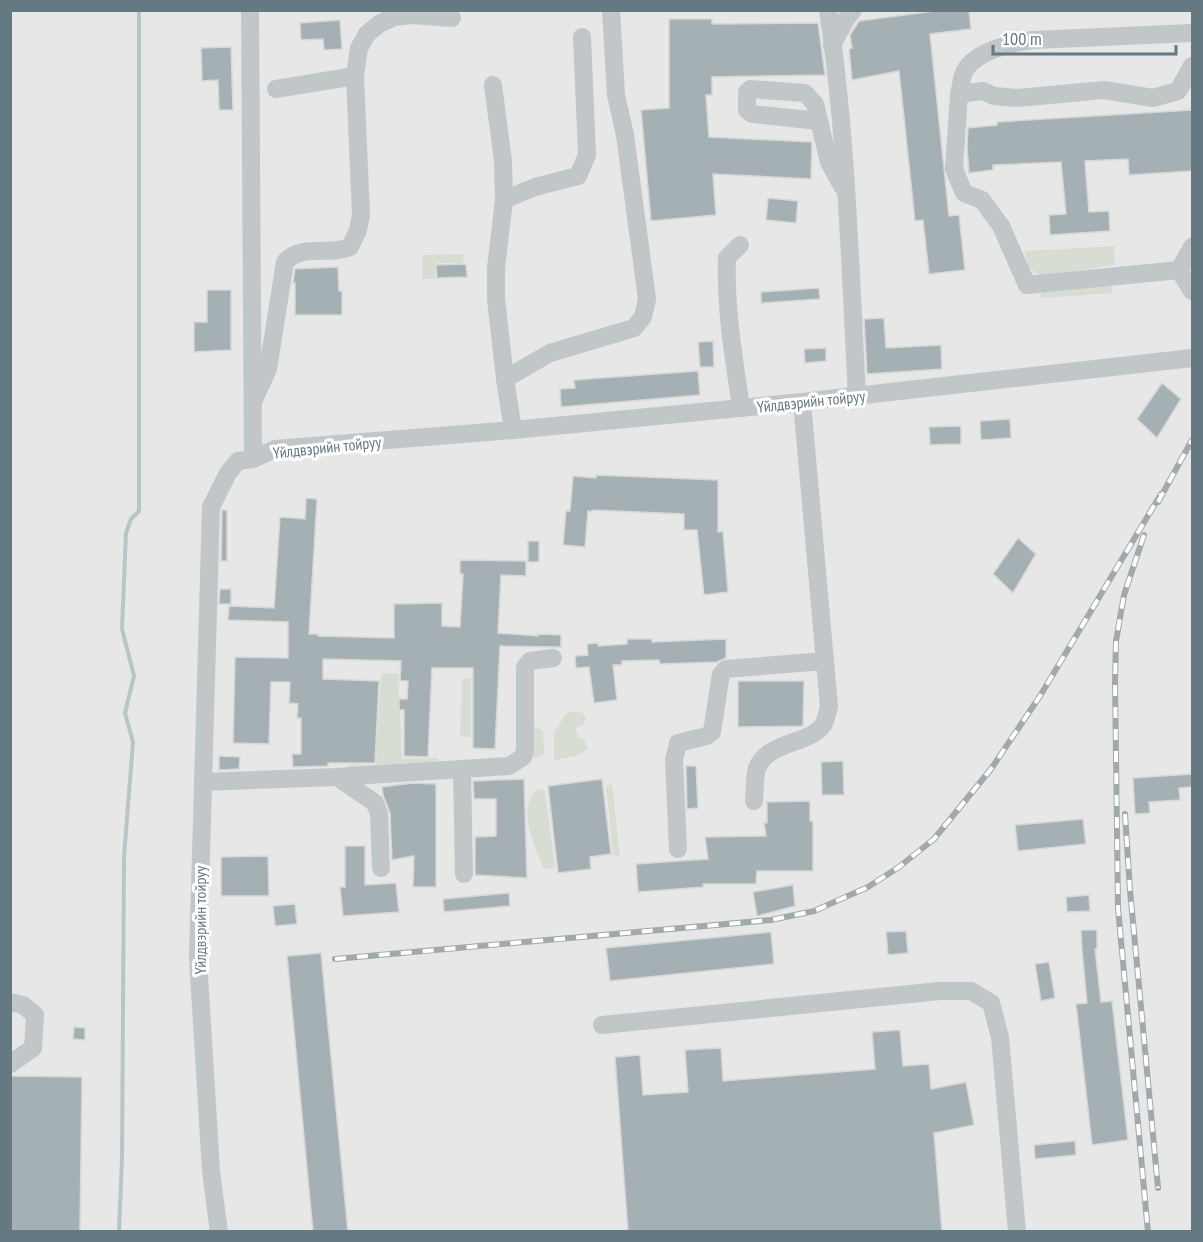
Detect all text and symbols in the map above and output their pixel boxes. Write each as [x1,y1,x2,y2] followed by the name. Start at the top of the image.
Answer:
[993,18,1176,56] scale bar
[1002,27,1042,50] text: 100 m
[756,385,866,417] street label: Үйлдвэрийн тойруу
[272,431,382,463] street label: Үйлдвэрийн тойруу
[190,866,210,974] street label: Үйлдвэрийн тойруу

